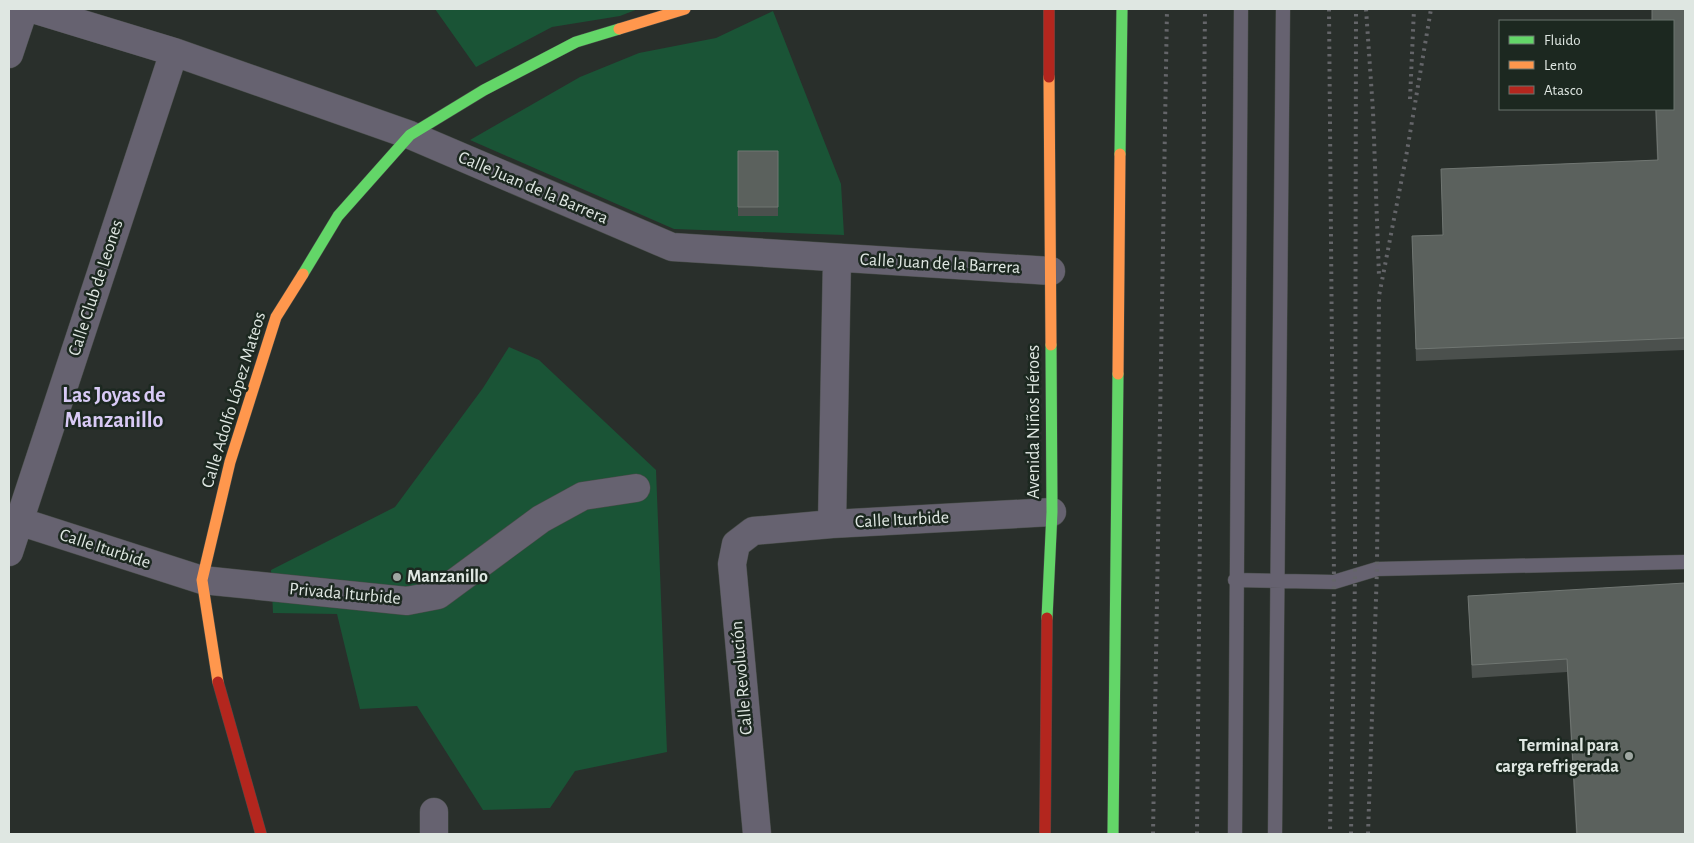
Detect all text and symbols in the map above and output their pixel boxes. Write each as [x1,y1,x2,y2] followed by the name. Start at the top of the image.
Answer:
[1499,20,1674,110] legend
[1544,33,1581,48] text: Fluido
[1544,58,1577,73] text: Lento
[1544,83,1583,98] text: Atasco
[455,148,611,228] street label: Calle Juan de la Barrera
[65,218,127,358] street label: Calle Club de Leones
[859,251,1021,277] street label: Calle Juan de la Barrera
[199,310,269,490] street label: Calle Adolfo López Mateos
[1025,345,1043,499] street label: Avenida Niños Héroes
[62,384,166,431] district label: Las Joyas de Manzanillo
[854,509,950,531] street label: Calle Iturbide
[57,526,153,572] street label: Calle Iturbide
[407,568,488,586] place label: Manzanillo
[391,571,403,583] marker: Manzanillo
[288,580,402,608] street label: Privada Iturbide
[728,620,756,736] street label: Calle Revolución
[1495,737,1619,776] place label: Terminal para carga refrigerada
[1623,750,1635,762] marker: Terminal para carga refrigerada

